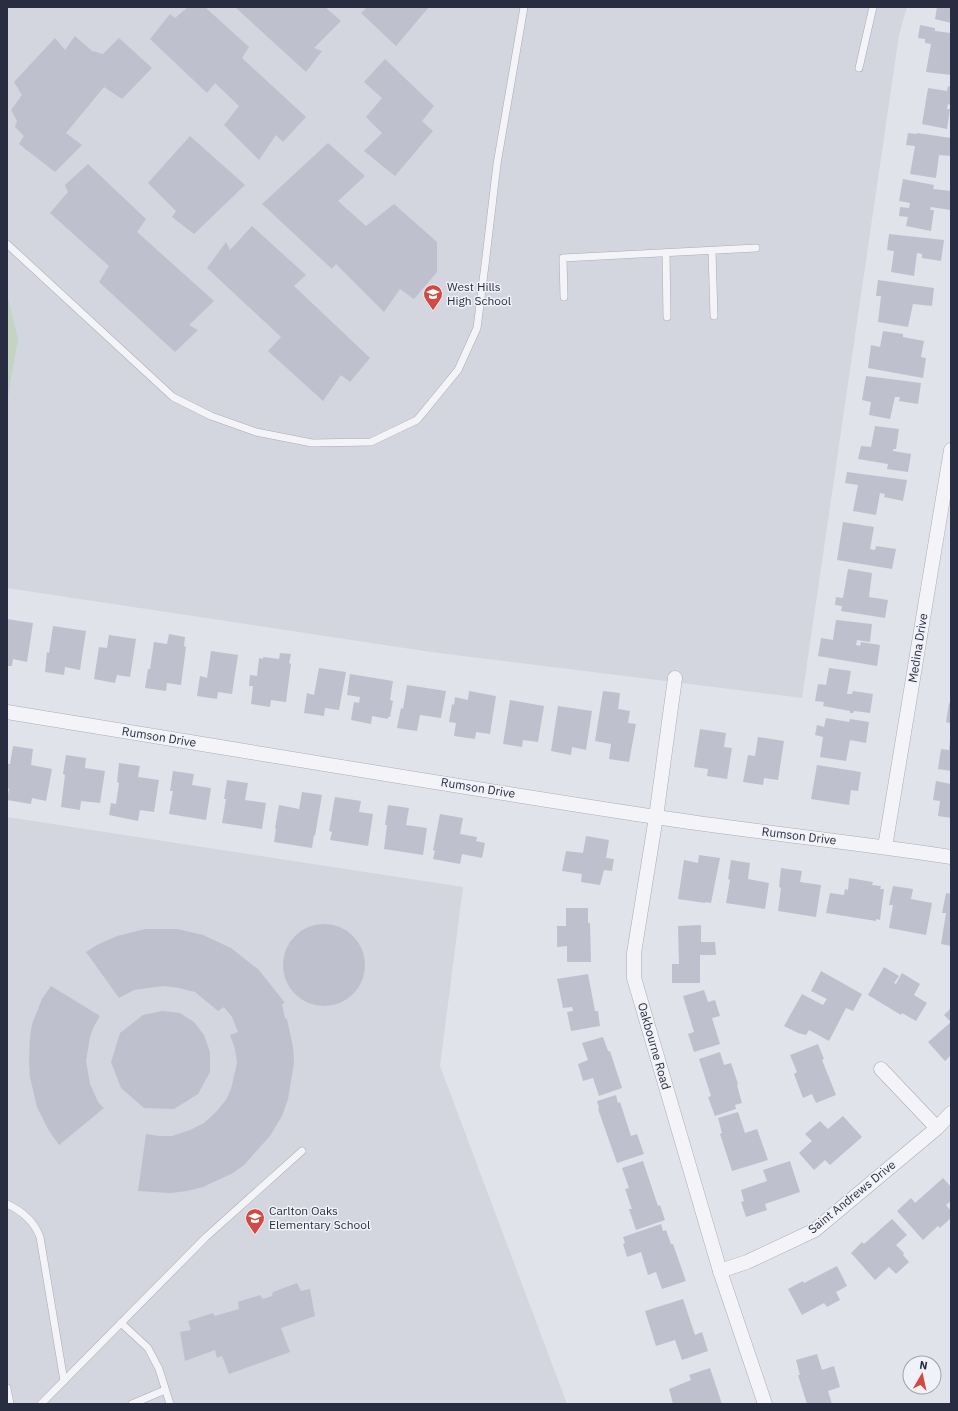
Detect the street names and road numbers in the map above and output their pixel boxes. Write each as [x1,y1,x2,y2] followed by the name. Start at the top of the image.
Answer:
[905,612,930,684] street label: Medina Drive
[121,723,198,750] street label: Rumson Drive
[440,774,517,801] street label: Rumson Drive
[761,823,838,848] street label: Rumson Drive
[635,1001,674,1091] street label: Oakbourne Road
[805,1156,899,1237] street label: Saint Andrews Drive

